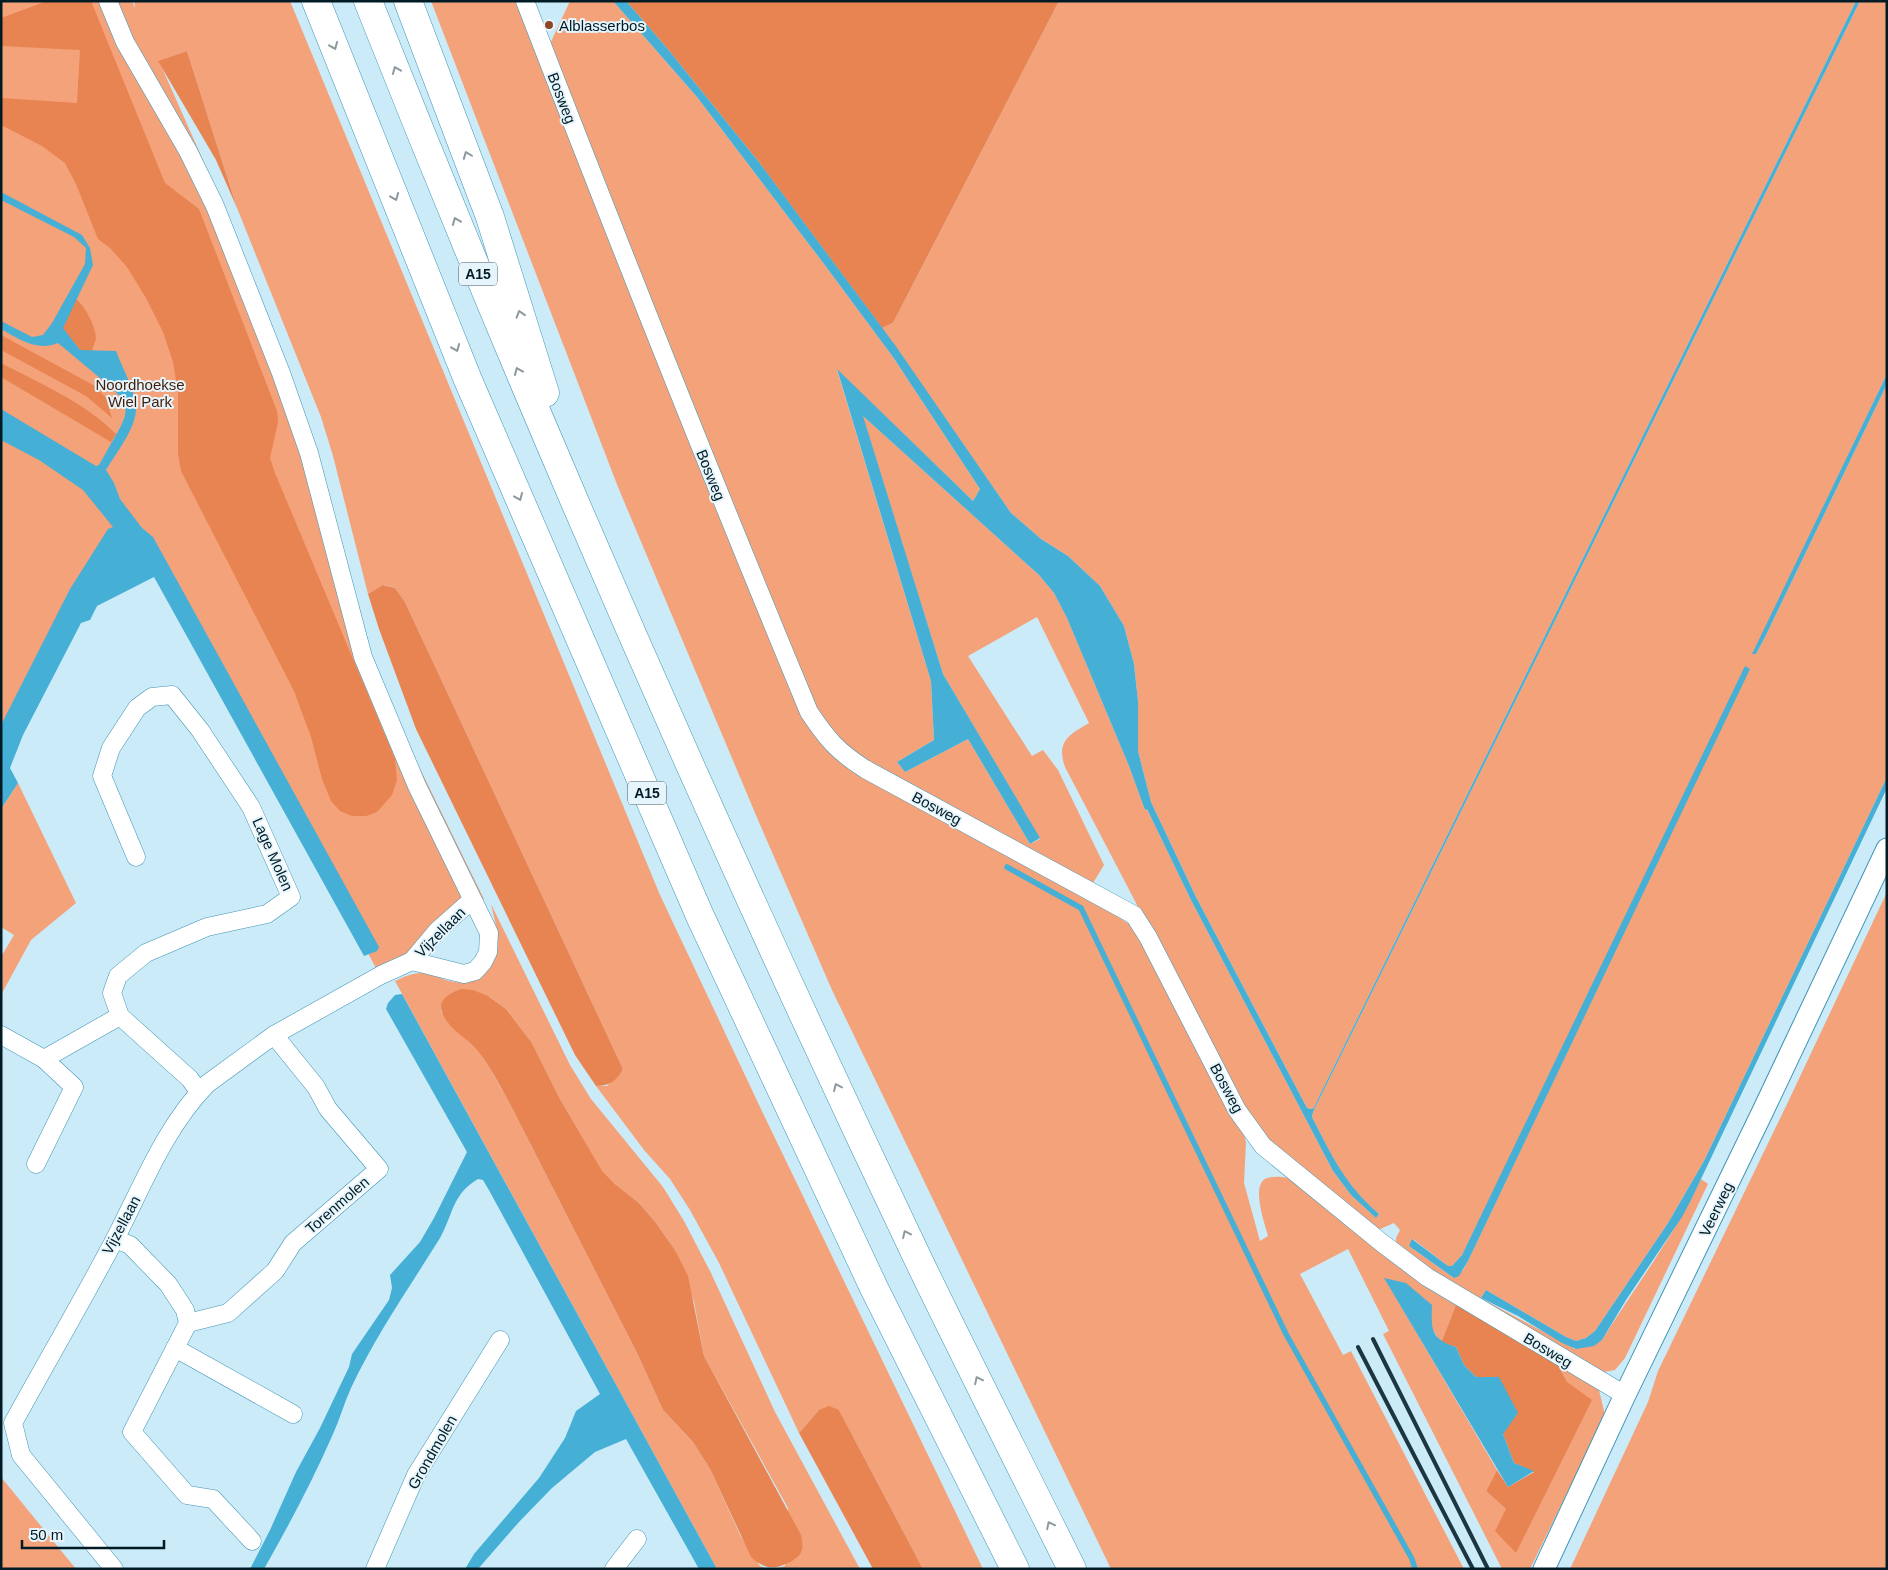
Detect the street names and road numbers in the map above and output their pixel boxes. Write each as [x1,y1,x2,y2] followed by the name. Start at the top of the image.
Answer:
[545,70,579,126] street label: Bosweg
[459,262,497,286] road number: A15
[693,447,729,503] street label: Bosweg
[628,781,666,804] road number: A15
[909,788,965,828] street label: Bosweg
[249,815,297,893] street label: Lage Molen
[411,903,469,961] street label: Vijzellaan
[1207,1060,1247,1116] street label: Bosweg
[302,1173,372,1237] street label: Torenmolen
[1696,1179,1736,1239] street label: Veerweg
[98,1193,144,1257] street label: Vijzellaan
[1521,1329,1575,1371] street label: Bosweg
[404,1412,460,1492] street label: Grondmolen

